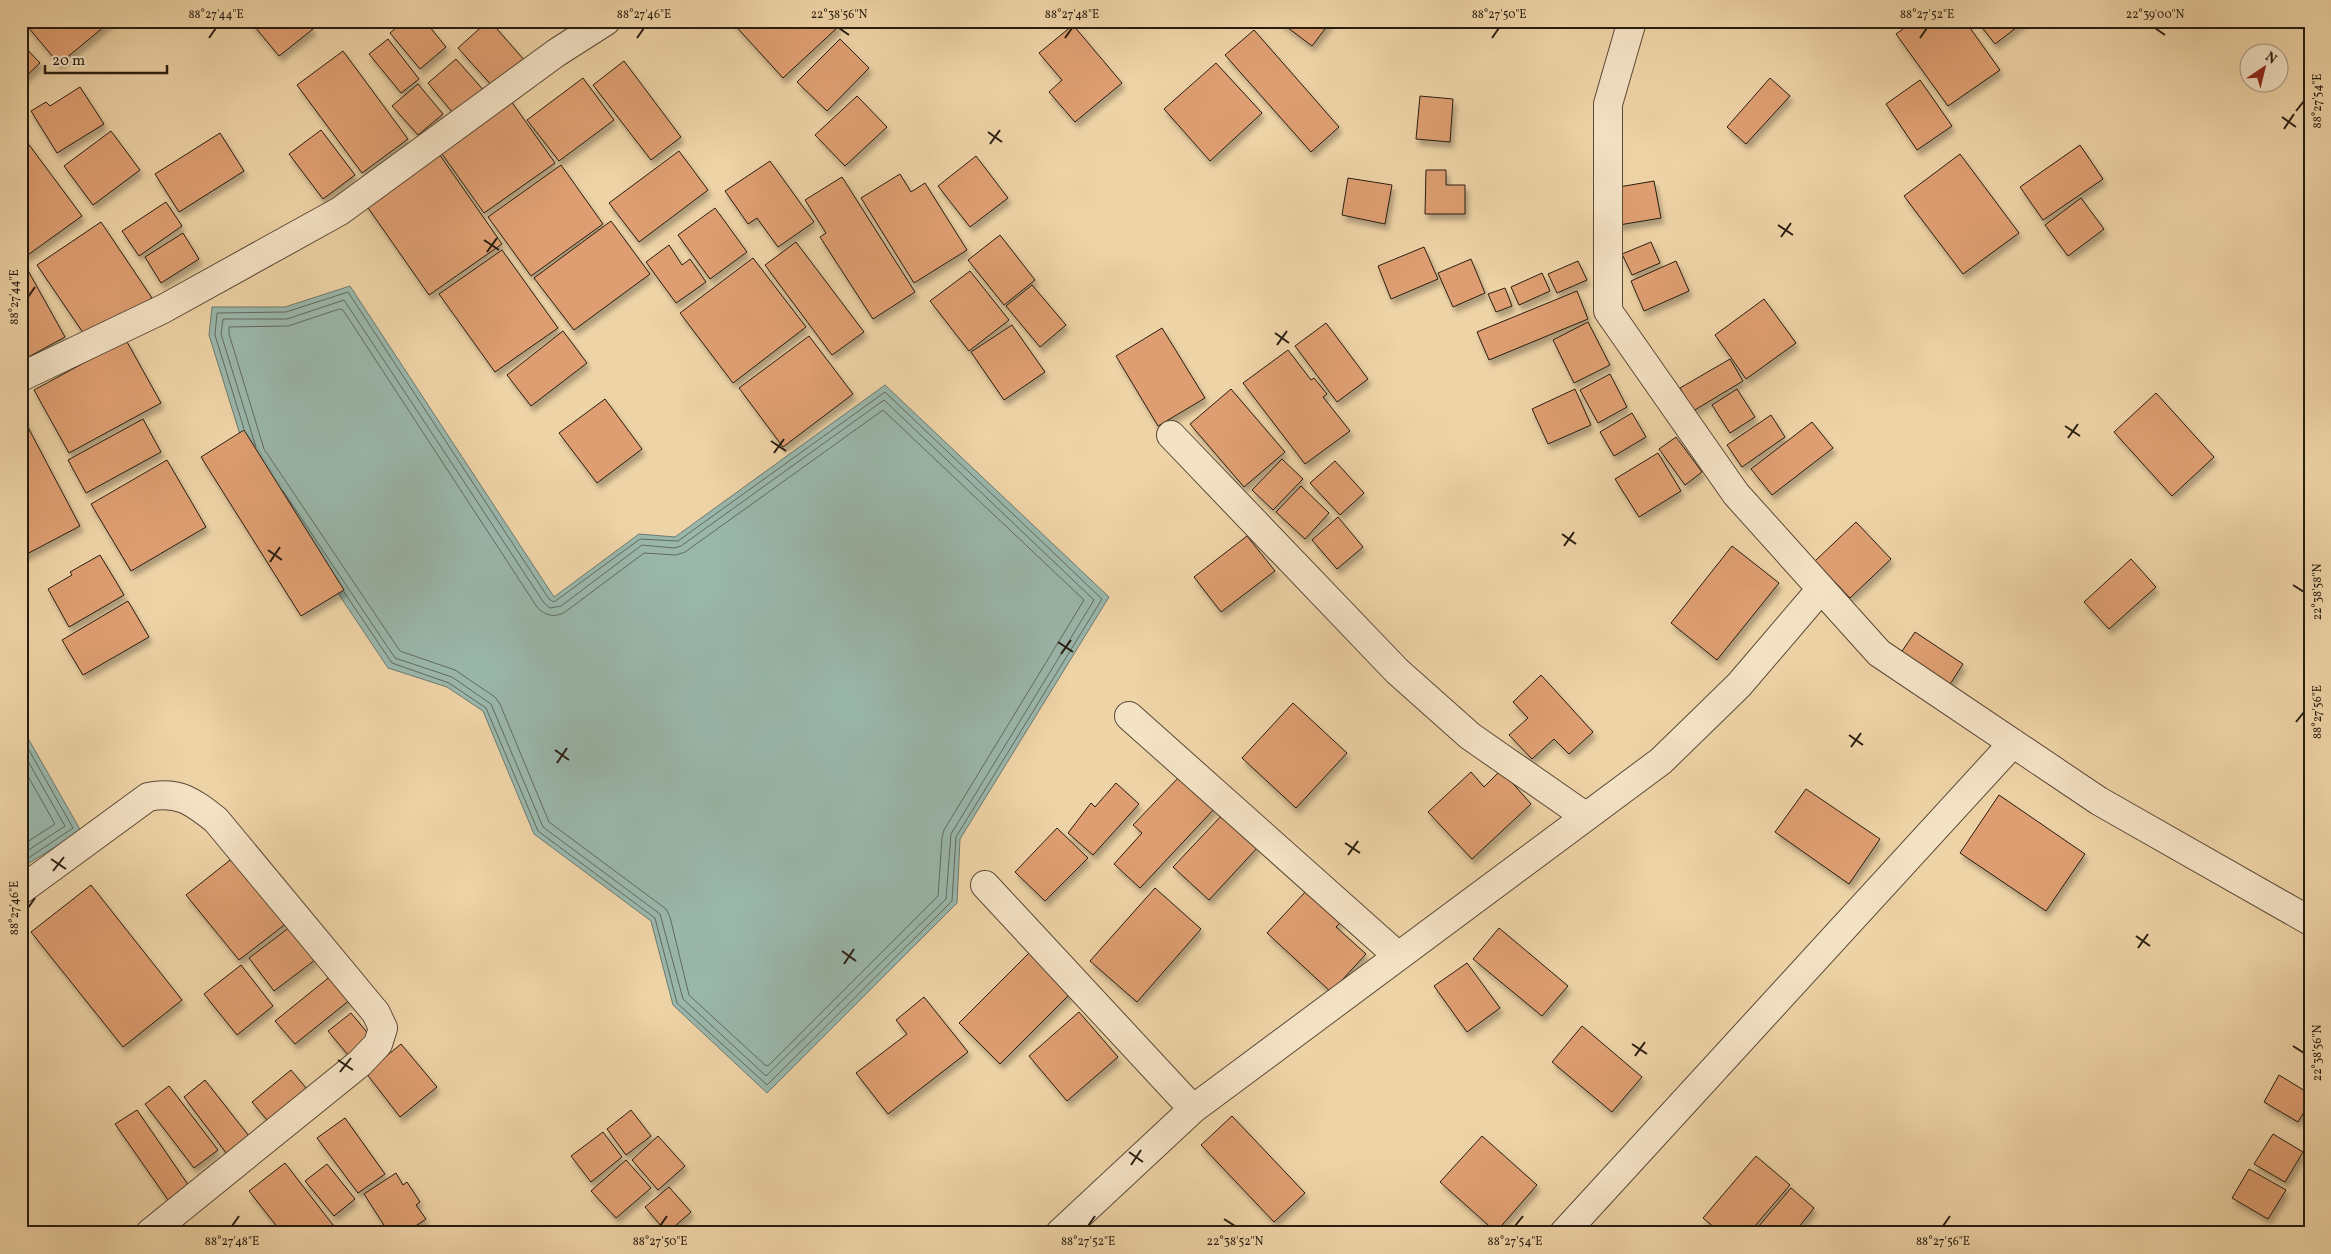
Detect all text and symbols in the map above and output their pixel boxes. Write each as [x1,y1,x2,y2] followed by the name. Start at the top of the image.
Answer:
[188,7,244,23] text: 88°27'44"E
[617,7,671,23] text: 88°27'46"E
[811,7,867,23] text: 22°38'56"N
[1045,7,1099,23] text: 88°27'48"E
[1472,7,1526,23] text: 88°27'50"E
[1900,7,1954,23] text: 88°27'52"E
[2126,7,2184,23] text: 22°39'00"N
[45,42,168,74] scale bar
[2238,42,2288,92] north arrow
[2261,48,2280,69] text: N
[52,51,85,72] text: 20 m
[2310,74,2326,128] text: 88°27'54"E
[7,269,23,325] text: 88°27'44"E
[2310,564,2326,620] text: 22°38'58"N
[2310,685,2326,739] text: 88°27'56"E
[7,881,23,935] text: 88°27'46"E
[2310,1025,2326,1081] text: 22°38'56"N
[205,1234,259,1250] text: 88°27'48"E
[633,1234,687,1250] text: 88°27'50"E
[1061,1234,1115,1250] text: 88°27'52"E
[1207,1234,1263,1250] text: 22°38'52"N
[1488,1234,1542,1250] text: 88°27'54"E
[1916,1234,1970,1250] text: 88°27'56"E

